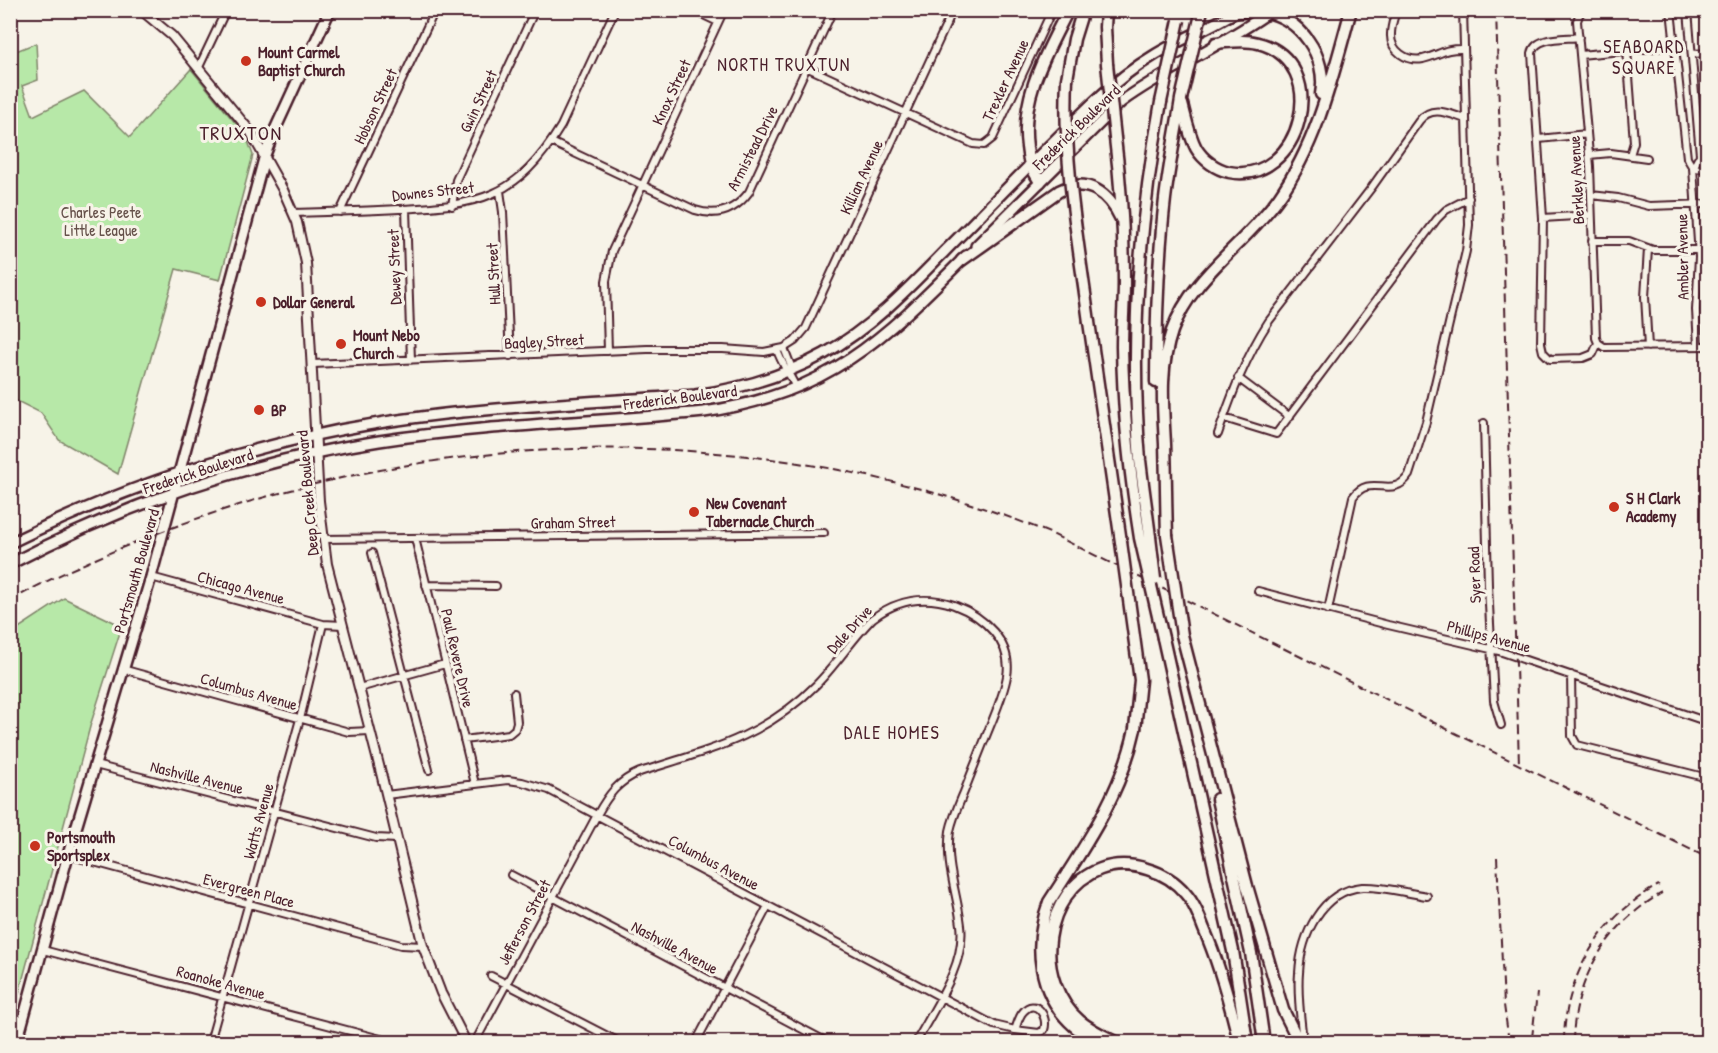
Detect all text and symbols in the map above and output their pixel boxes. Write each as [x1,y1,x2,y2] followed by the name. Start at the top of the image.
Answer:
[1603,34,1685,80] district label: SEABOARD SQUARE
[976,35,1034,125] street label: Trexler Avenue
[258,41,345,82] place label: Mount Carmel Baptist Church
[717,52,851,77] district label: NORTH TRUXTUN
[239,54,253,68] marker: Mount Carmel Baptist Church
[646,55,696,128] street label: Knox Street
[348,64,402,147] street label: Hobson Street
[454,66,502,136] street label: Gwin Street
[1027,79,1125,175] street label: Frederick Boulevard
[721,101,783,194] street label: Armistead Drive
[199,119,283,146] district label: TRUXTON
[1563,134,1589,225] street label: Berkley Avenue
[834,135,888,218] street label: Killian Avenue
[391,176,475,206] street label: Downes Street
[61,201,142,241] park label: Charles Peete Little League
[1670,213,1694,300] street label: Ambler Avenue
[382,228,406,305] street label: Dewey Street
[480,242,506,305] street label: Hull Street
[273,291,355,313] place label: Dollar General
[254,295,268,309] marker: Dollar General
[353,324,420,364] place label: Mount Nebo Church
[504,328,585,354] street label: Bagley Street
[334,337,348,351] marker: Mount Nebo Church
[621,379,738,415] street label: Frederick Boulevard
[271,399,287,421] place label: BP
[252,403,266,417] marker: BP
[291,430,323,556] street label: Deep Creek Boulevard
[139,443,256,499] street label: Frederick Boulevard
[1626,487,1681,528] place label: S H Clark Academy
[705,492,814,532] place label: New Covenant Tabernacle Church
[1607,500,1621,514] marker: S H Clark Academy
[687,505,701,519] marker: New Covenant Tabernacle Church
[108,506,164,636] street label: Portsmouth Boulevard
[530,510,616,534] street label: Graham Street
[1462,546,1486,604] street label: Syer Road
[195,565,288,609] street label: Chicago Avenue
[821,600,877,658] street label: Dale Drive
[436,606,480,710] street label: Paul Revere Drive
[1445,614,1534,658] street label: Phillips Avenue
[198,667,301,716] street label: Columbus Avenue
[844,720,940,745] district label: DALE HOMES
[148,755,246,799] street label: Nashville Avenue
[237,780,279,861] street label: Watts Avenue
[47,826,115,867] place label: Portsmouth Sportsplex
[665,829,764,896] street label: Columbus Avenue
[28,839,42,853] marker: Portsmouth Sportsplex
[201,867,298,913] street label: Evergreen Place
[492,875,556,969] street label: Jefferson Street
[628,915,723,979] street label: Nashville Avenue
[174,960,268,1005] street label: Roanoke Avenue

